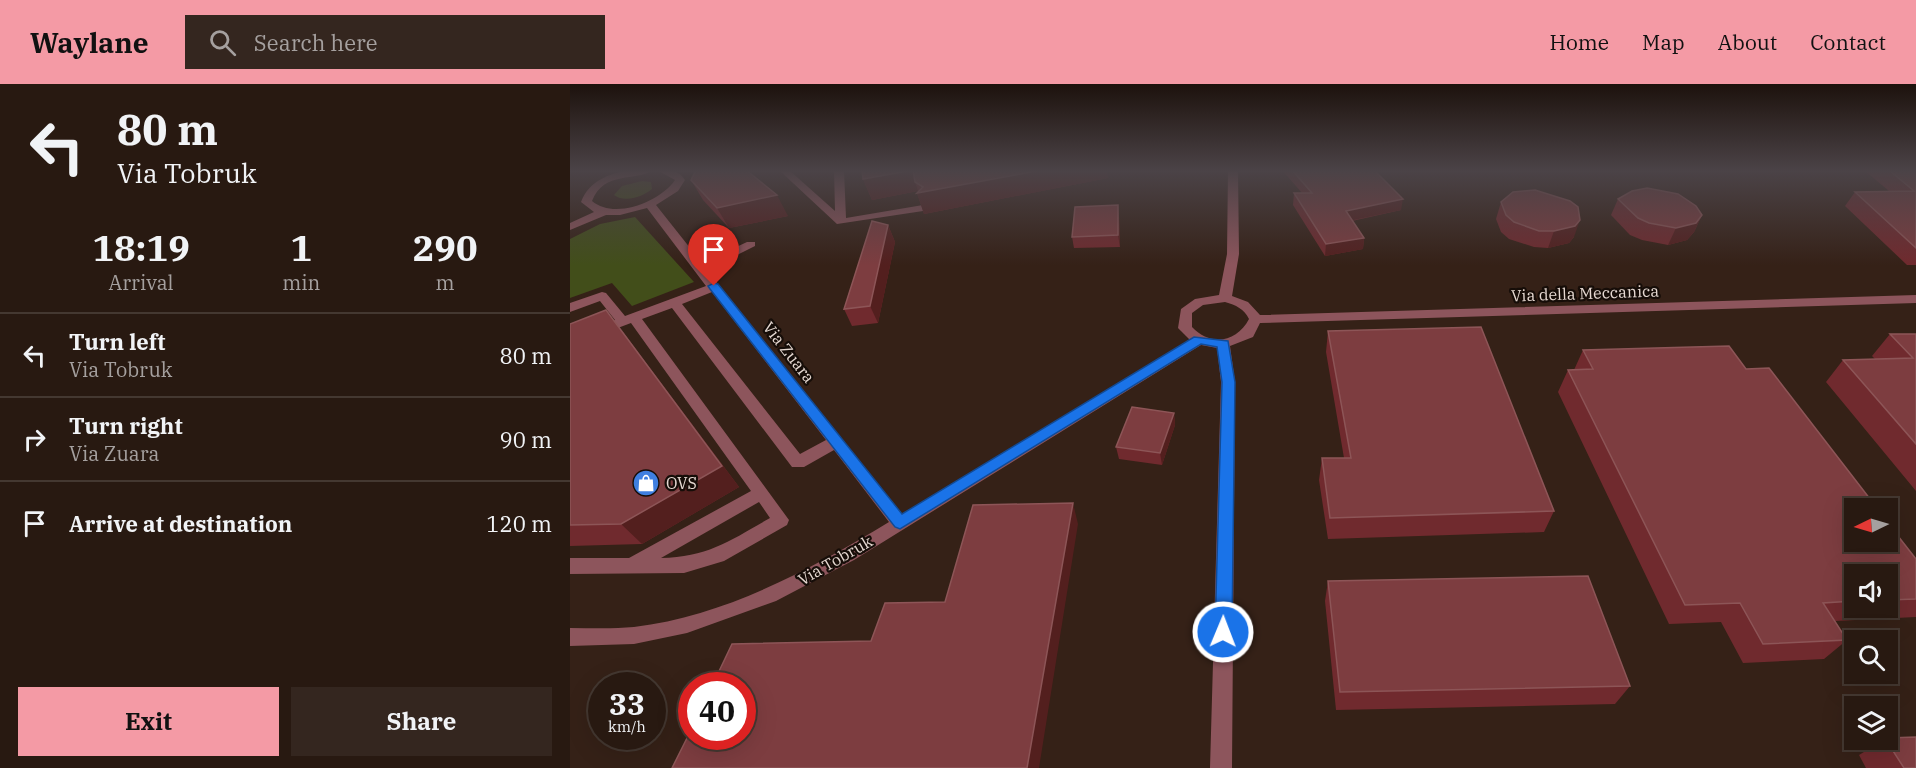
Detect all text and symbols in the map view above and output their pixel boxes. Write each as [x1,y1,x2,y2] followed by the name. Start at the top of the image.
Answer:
[185,15,605,69] search box
[30,24,149,61] text: Waylane
[206,26,239,59] icon: search
[254,28,378,57] text: Search here
[1549,28,1609,56] text: Home
[1642,28,1685,56] text: Map
[1718,28,1777,56] text: About
[1810,28,1886,56] text: Contact
[117,102,218,157] text: 80 m
[18,108,96,186] icon: left
[117,155,257,190] text: Via Tobruk
[92,224,190,271] text: 18:19
[290,224,312,271] text: 1
[413,224,478,271] text: 290
[688,224,739,286] pin
[697,233,730,266] icon: arrive
[109,269,174,296] text: Arrival
[282,269,320,296] text: min
[436,269,455,296] text: m
[1511,280,1660,306] street label: Via della Meccanica
[759,317,819,387] street label: Via Zuara
[69,327,165,356] text: Turn left
[18,339,51,372] icon: left
[500,341,552,370] text: 80 m
[69,356,172,383] text: Via Tobruk
[69,411,183,440] text: Turn right
[18,423,51,456] icon: right
[500,425,552,454] text: 90 m
[69,440,159,467] text: Via Zuara
[631,468,661,498] shop icon: OVS
[666,473,697,493] place label: OVS
[1844,498,1898,552] north arrow
[1844,498,1898,750] map controls
[18,507,51,540] icon: arrive
[69,509,292,538] text: Arrive at destination
[486,509,552,538] text: 120 m
[794,530,876,589] street label: Via Tobruk
[1844,564,1898,618] button: sound
[1191,600,1255,664] position arrow
[1844,630,1898,684] button: search
[678,672,756,750] speed limit sign: 40
[609,684,645,723] text: 33
[18,687,279,756] button: Exit
[291,687,552,756] button: Share
[1844,696,1898,750] button: layers
[608,717,646,736] text: km/h

